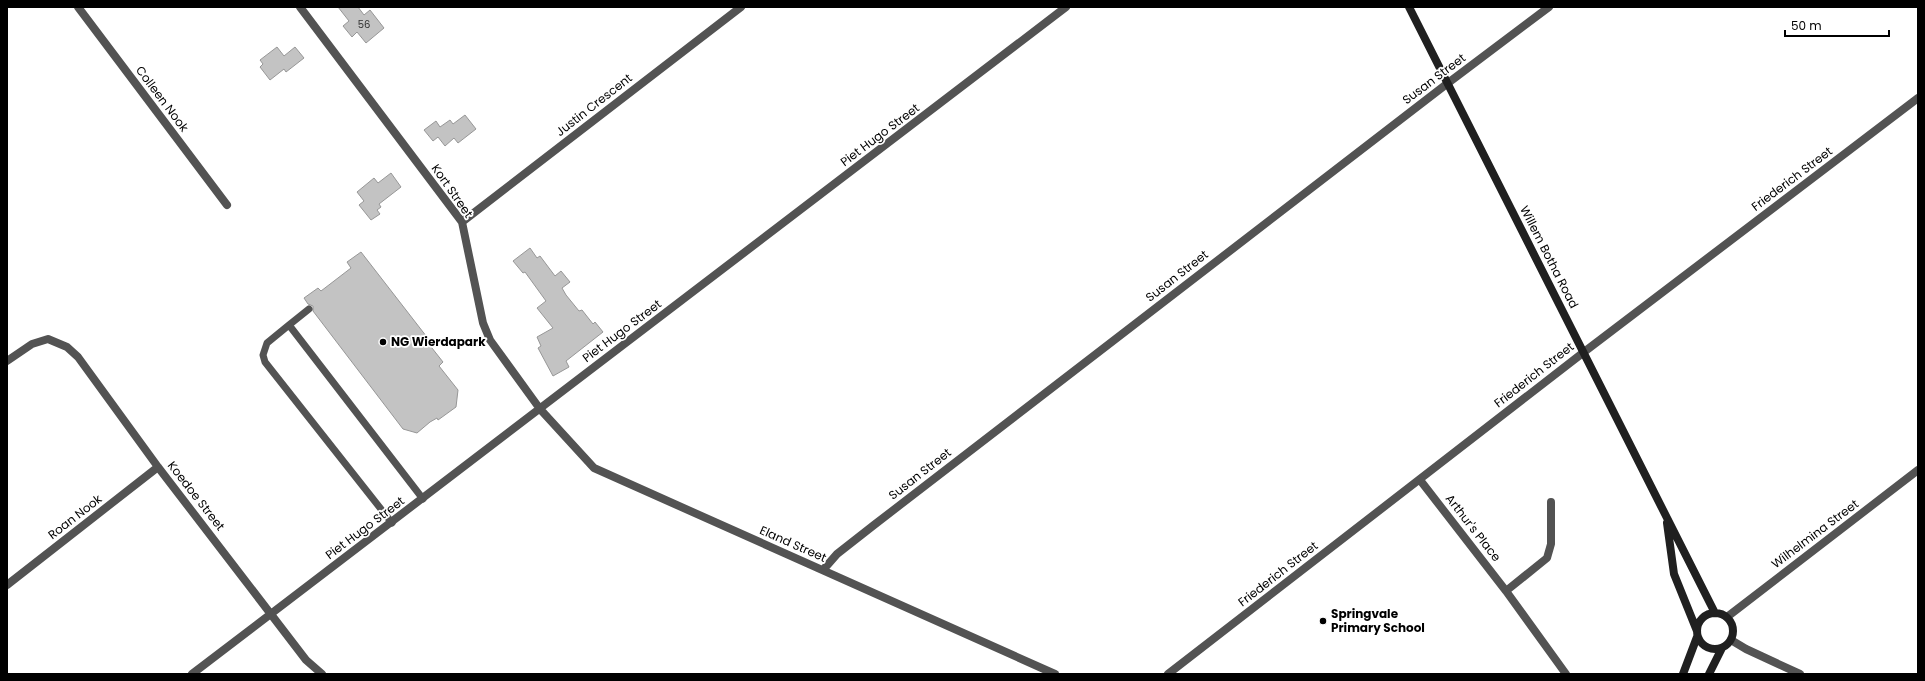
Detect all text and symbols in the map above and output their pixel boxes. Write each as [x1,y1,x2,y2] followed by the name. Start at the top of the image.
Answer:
[1785,12,1889,38] scale bar
[358,17,370,32] house number: 56
[1791,17,1822,34] text: 50 m
[1399,49,1469,108] street label: Susan Street
[132,62,193,136] street label: Colleen Nook
[552,69,635,140] street label: Justin Crescent
[837,99,923,170] street label: Piet Hugo Street
[1748,143,1836,215] street label: Friederich Street
[428,160,477,221] street label: Kort Street
[1516,202,1583,311] street label: Willem Botha Road
[1142,246,1212,305] street label: Susan Street
[579,295,665,366] street label: Piet Hugo Street
[391,333,486,350] place label: NG Wierdapark
[378,337,388,347] marker: NG Wierdapark
[1490,338,1577,411] street label: Friederich Street
[885,444,955,503] street label: Susan Street
[164,457,229,534] street label: Koedoe Street
[44,490,106,543] street label: Roan Nook
[1442,491,1505,565] street label: Arthur's Place
[322,492,408,563] street label: Piet Hugo Street
[1768,495,1862,572] street label: Wilhelmina Street
[757,521,829,566] street label: Eland Street
[1234,537,1321,610] street label: Friederich Street
[1331,605,1425,636] place label: Springvale Primary School
[1318,616,1328,626] marker: Springvale Primary School

